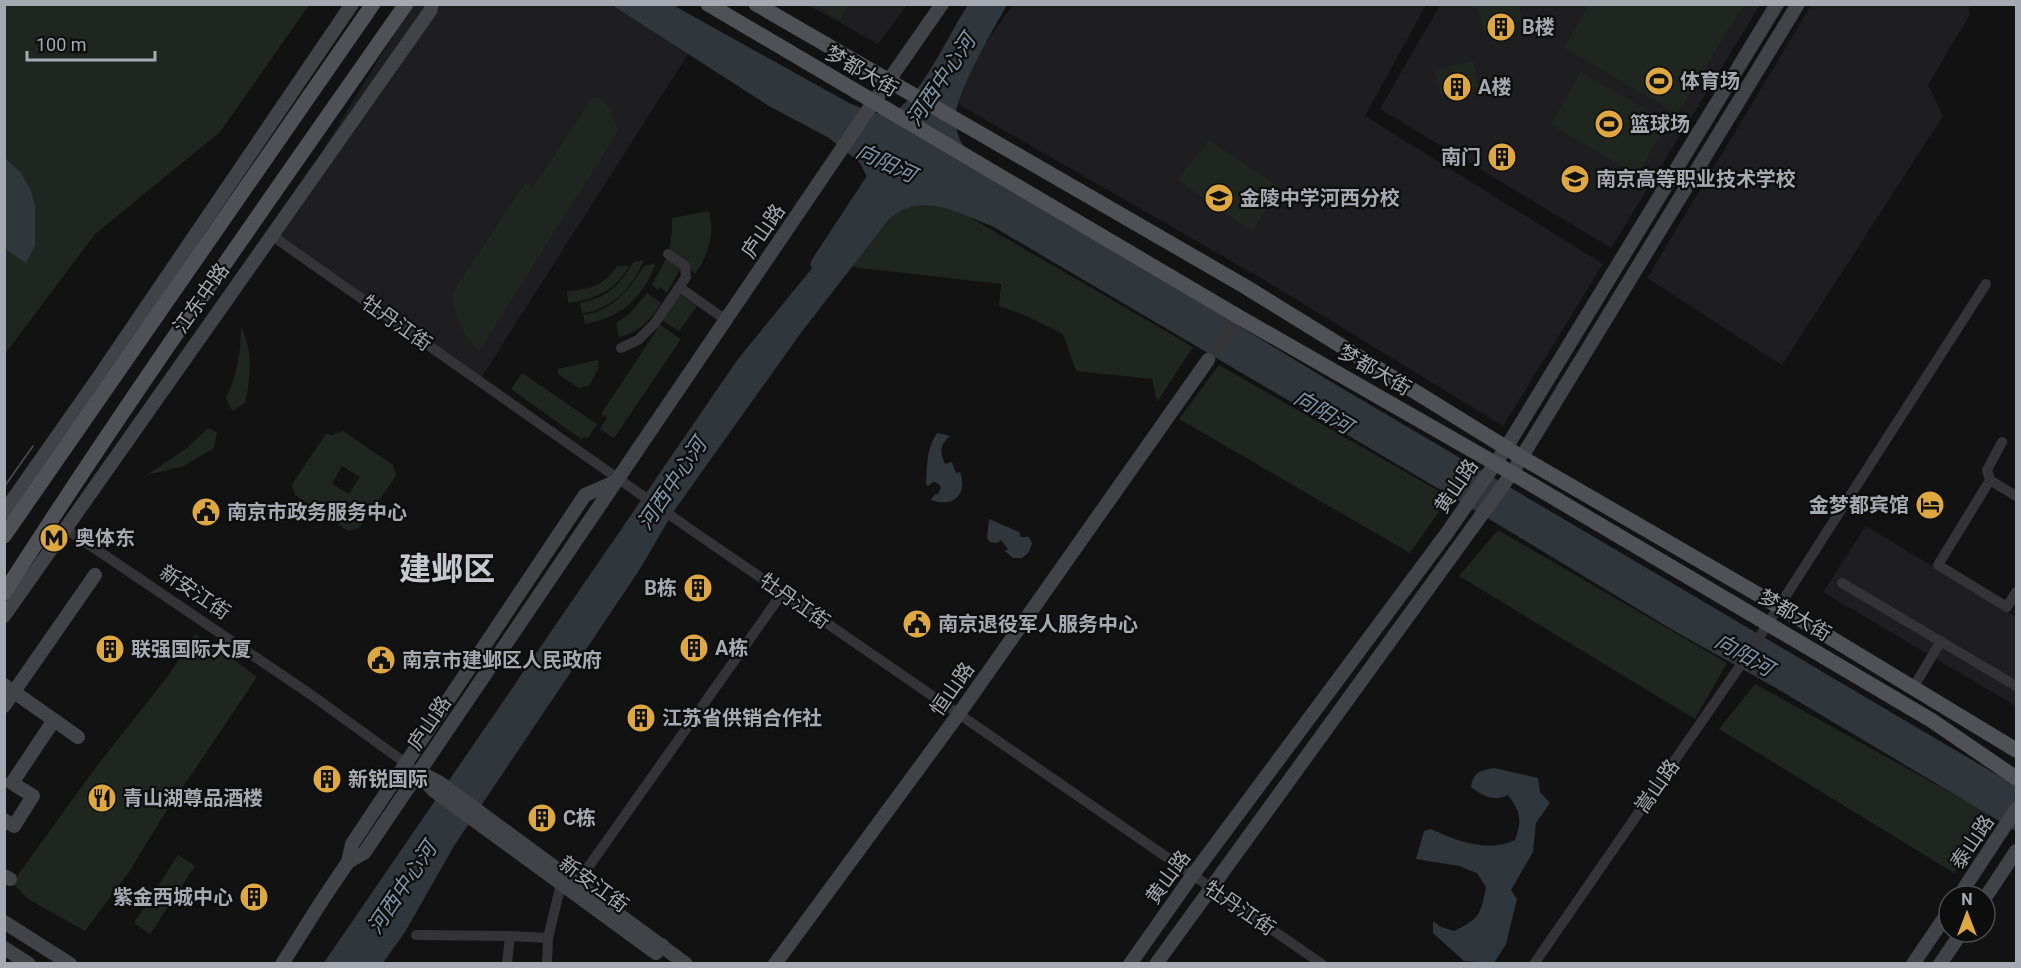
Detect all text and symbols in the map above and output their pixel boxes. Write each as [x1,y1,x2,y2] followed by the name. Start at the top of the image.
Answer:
[1485,11,1517,43] building icon: B楼
[1522,15,1555,39] place label: B楼
[27,24,154,62] scale bar
[902,26,983,130] water label: 河西中心河
[36,34,87,55] text: 100 m
[821,41,903,101] street label: 梦都大街
[1643,65,1675,97] sports icon: 体育场
[1680,69,1740,93] place label: 体育场
[1441,71,1473,103] building icon: A楼
[1478,75,1511,99] place label: A楼
[1593,108,1625,140] sports icon: 篮球场
[1630,112,1690,136] place label: 篮球场
[852,139,923,189] water label: 向阳河
[1486,141,1518,173] building icon: 南门
[1441,145,1481,169] place label: 南门
[1559,163,1591,195] school or university icon: 南京高等职业技术学校
[1596,167,1796,191] place label: 南京高等职业技术学校
[1203,182,1235,214] school or university icon: 金陵中学河西分校
[1240,186,1400,210] place label: 金陵中学河西分校
[736,199,790,263] street label: 庐山路
[168,258,234,338] street label: 江东中路
[357,290,437,356] street label: 牡丹江街
[1334,340,1416,400] street label: 梦都大街
[1290,385,1360,441] water label: 向阳河
[633,430,714,534] water label: 河西中心河
[1429,454,1483,518] street label: 黄山路
[1914,489,1946,521] hotel icon: 金梦都宾馆
[1809,493,1909,517] place label: 金梦都宾馆
[190,496,222,528] public building icon: 南京市政务服务中心
[227,500,407,524] place label: 南京市政务服务中心
[38,522,70,554] metro station icon: 奥体东
[75,526,135,550] place label: 奥体东
[399,550,495,588] district label: 建邺区
[155,560,235,624] street label: 新安江街
[755,568,835,634] street label: 牡丹江街
[682,572,714,604] building icon: B栋
[644,576,677,600] place label: B栋
[1755,584,1835,646] street label: 梦都大街
[901,608,933,640] public building icon: 南京退役军人服务中心
[938,612,1138,636] place label: 南京退役军人服务中心
[1711,629,1781,683] water label: 向阳河
[678,632,710,664] building icon: A栋
[94,633,126,665] building icon: 联强国际大厦
[715,636,748,660] place label: A栋
[131,637,251,661] place label: 联强国际大厦
[365,644,397,676] public building icon: 南京市建邺区人民政府
[402,648,602,672] place label: 南京市建邺区人民政府
[925,658,979,720] street label: 恒山路
[402,691,456,755] street label: 庐山路
[625,702,657,734] building icon: 江苏省供销合作社
[662,706,822,730] place label: 江苏省供销合作社
[1630,755,1684,817] street label: 嵩山路
[311,763,343,795] building icon: 新锐国际
[348,767,428,791] place label: 新锐国际
[86,782,118,814] restaurant icon: 青山湖尊品酒楼
[123,786,263,810] place label: 青山湖尊品酒楼
[526,802,558,834] building icon: C栋
[563,806,596,830] place label: C栋
[1945,810,1999,874] street label: 泰山路
[363,834,444,938] water label: 河西中心河
[1141,846,1195,908] street label: 黄山路
[555,851,633,917] street label: 新安江街
[1200,876,1280,940] street label: 牡丹江街
[238,881,270,913] building icon: 紫金西城中心
[1937,884,1997,944] north arrow
[113,885,233,909] place label: 紫金西城中心
[1961,890,1973,909] text: N

